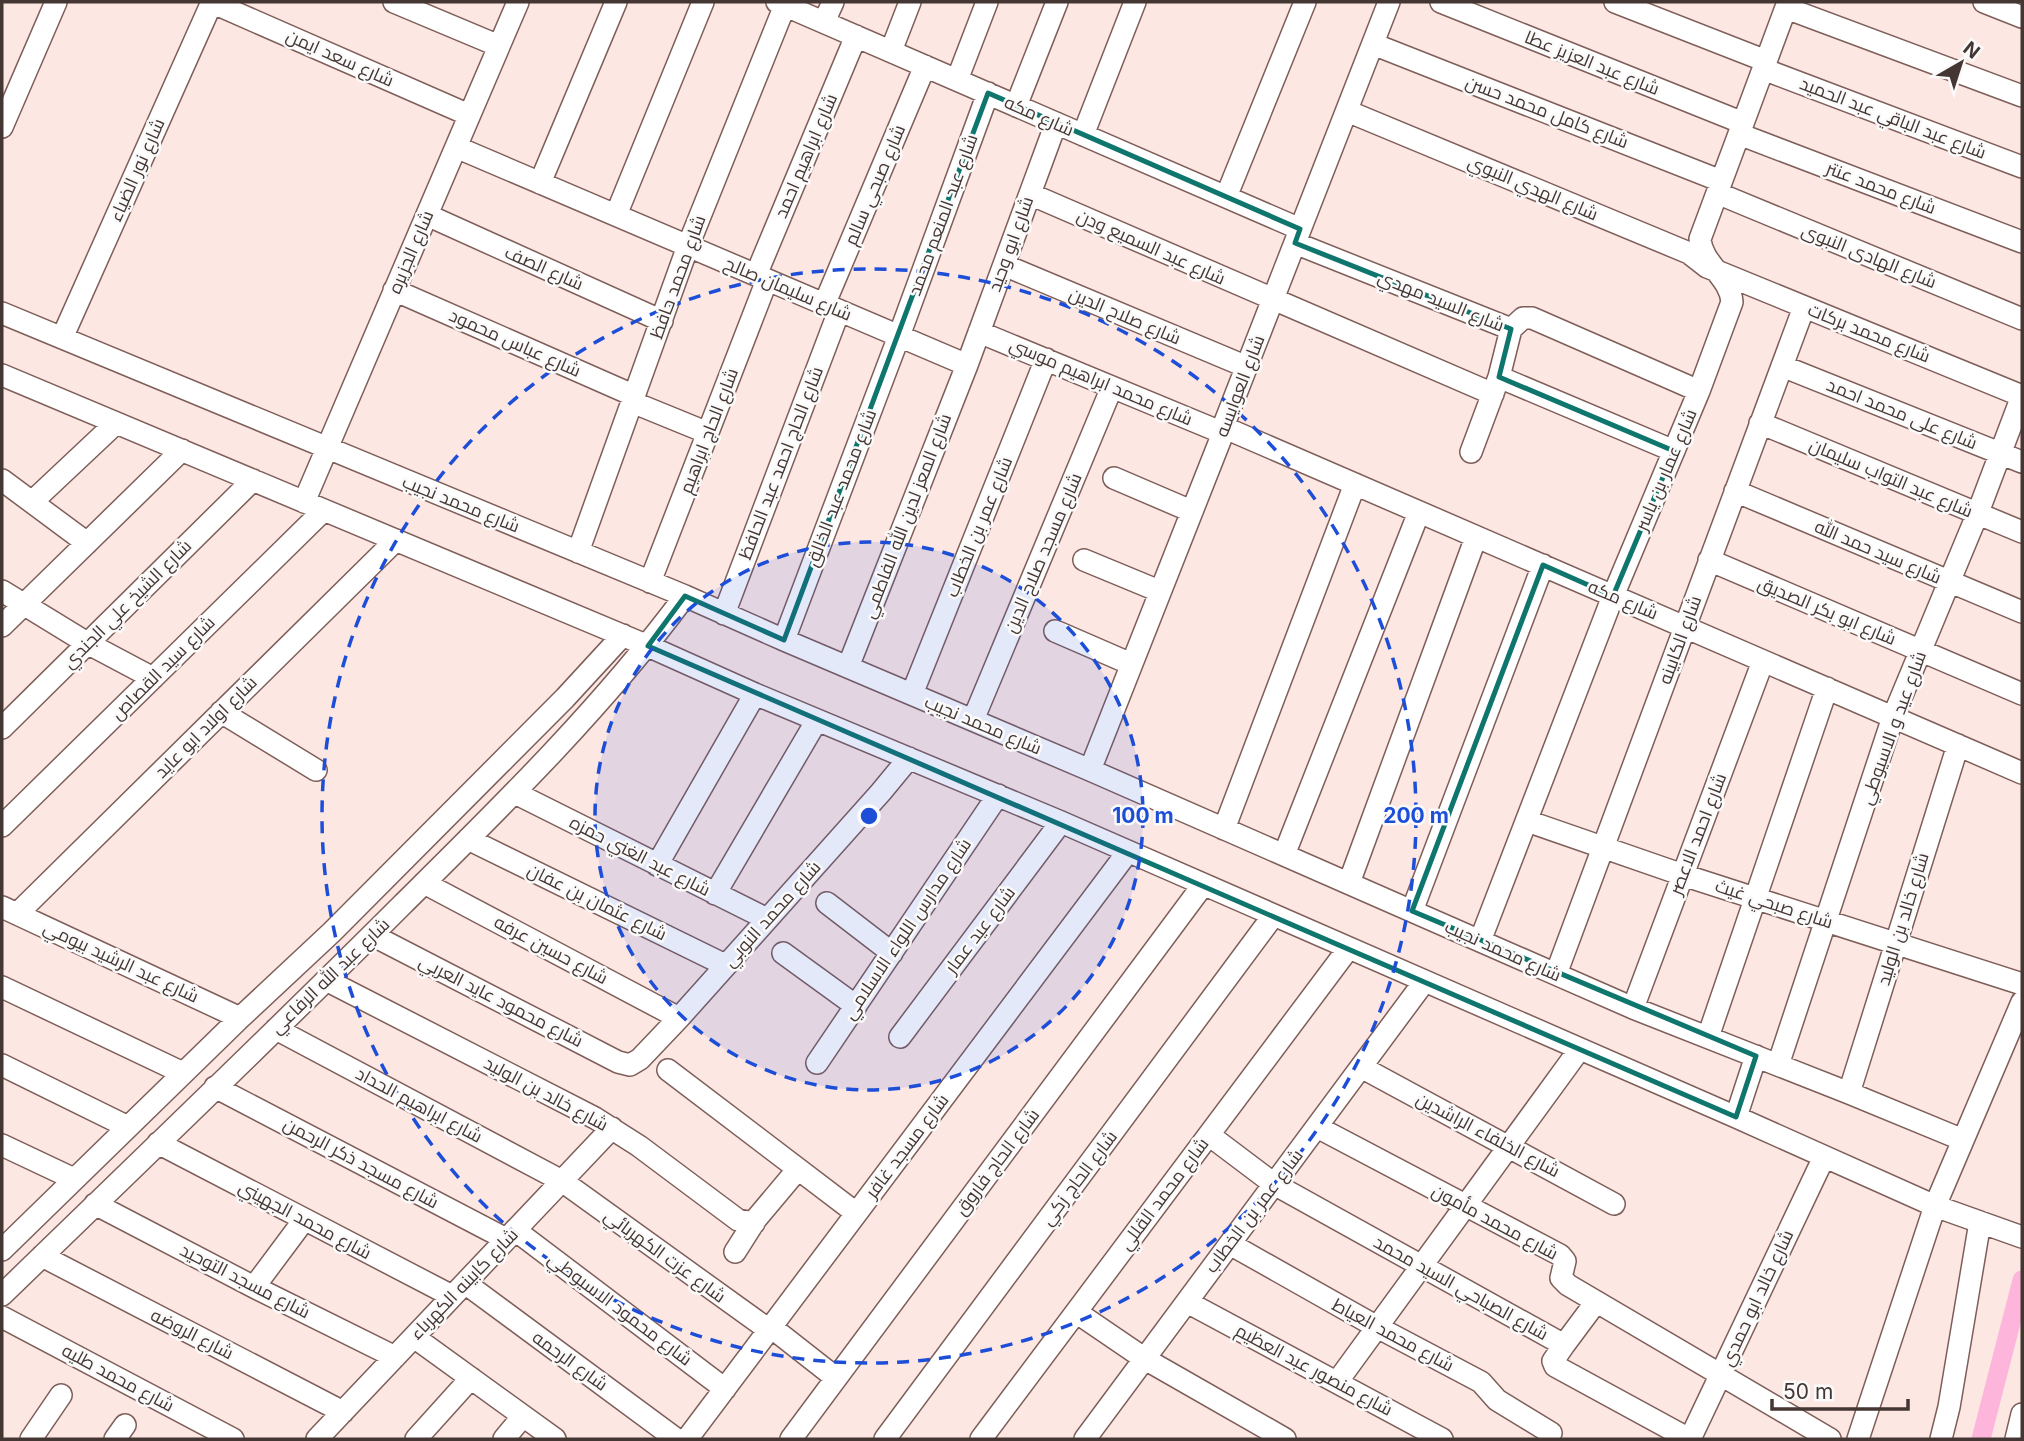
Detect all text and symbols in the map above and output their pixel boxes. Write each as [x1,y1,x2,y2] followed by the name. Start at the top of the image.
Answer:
[282,24,397,92] street label: شارع سعد ايمن
[1521,26,1663,101] street label: شارع عبد العزيز عطا
[1926,28,1996,98] north arrow
[1959,37,1984,64] text: N
[1462,71,1632,154] street label: شارع كامل محمد حسن
[1796,72,1989,166] street label: شارع عبد الباقي عبد الحميد
[770,90,843,222] street label: شارع ابراهيم احمد
[1000,91,1077,142] street label: شارع مكه
[104,115,170,225] street label: شارع نور الضياء
[840,121,913,250] street label: شارع صبحي سالم
[904,131,983,299] street label: شارع عبد المنعم محمد
[1463,151,1601,228] street label: شارع الهدي النبوي
[1822,157,1939,220] street label: شارع محمد عنتر
[984,193,1039,295] street label: شارع ابو وحيد
[1073,204,1229,291] street label: شارع عبد السميع ودن
[384,207,439,297] street label: شارع الجزيره
[645,212,711,342] street label: شارع محمد حافظ
[1798,219,1940,294] street label: شارع الهادى النبوى
[501,241,587,296] street label: شارع الصف
[721,252,855,327] street label: شارع سليمان صالح
[1373,266,1507,339] street label: شارع السيد مهدي
[1065,283,1184,350] street label: شارع صلاح الدين
[1804,298,1933,369] street label: شارع محمد بركات
[445,304,584,383] street label: شارع عباس محمود
[1211,332,1270,440] street label: شارع العوايسه
[1005,333,1196,432] street label: شارع محمد ابراهيم موسي
[734,363,829,563] street label: شارع الحاج احمد عبد الحافظ
[675,365,744,497] street label: شارع الحاج ابراهيم
[1823,374,1981,455] street label: شارع على محمد احمد
[801,406,882,570] street label: شارع محمد عبد الخالق
[1630,406,1703,536] street label: شارع عمار بن ياسر
[857,410,959,623] street label: شارع المعز لدين الله الفاطمي
[1806,434,1976,523] street label: شارع عبد التواب سليمان
[941,454,1018,601] street label: شارع عمر بن الخطاب
[399,470,523,539] street label: شارع محمد نجيب
[999,470,1088,637] street label: شارع مسجد صلاح الدين
[1811,514,1945,590] street label: شارع سيد حمد الله
[58,535,198,675] street label: شارع الشيخ علي الجندي
[1754,572,1899,651] street label: شارع ابو بكر الصديق
[1584,575,1661,625] street label: شارع مكه
[1654,593,1707,688] street label: شارع الكابينه
[106,611,220,725] street label: شارع سيد القصاص
[1855,648,1934,809] street label: شارع عيد و الاسيوطي
[150,671,262,783] street label: شارع اولاد ابو عايد
[921,690,1045,760] street label: شارع محمد نجيب
[1664,770,1732,899] street label: شارع احمد الاعصر
[1112,803,1174,828] text: 100 m
[1383,803,1449,828] text: 200 m
[857,804,881,828] centre of rings
[565,811,714,904] street label: شارع عبد الغني حمزه
[838,834,978,1025] street label: شارع مدارس اللواء الاسلامي
[1872,850,1935,988] street label: شارع خالد بن الوليد
[719,856,828,974] street label: شارع محمد النوبي
[523,859,670,946] street label: شارع عثمان بن عفان
[1711,875,1836,936] street label: شارع صبحي غيث
[939,882,1021,979] street label: شارع عيد عمار
[490,911,612,990] street label: شارع حسين عرفه
[265,913,396,1041] street label: شارع عبد الله الرفاعي
[39,916,202,1010] street label: شارع عبد الرشيد بيومي
[1441,916,1564,987] street label: شارع محمد نجيب
[414,950,587,1055] street label: شارع محمود عايد العربي
[480,1052,612,1137] street label: شارع خالد بن الوليد
[351,1062,486,1149] street label: شارع ابراهيم الحداد
[1412,1088,1564,1183] street label: شارع الخلفاء الراشدين
[860,1090,954,1204] street label: شارع مسجد غافر
[950,1104,1045,1220] street label: شارع الحاج فاروق
[279,1113,442,1214] street label: شارع مسجد ذكر الرحمن
[1036,1126,1124,1232] street label: شارع الحاج زكي
[1115,1133,1216,1256] street label: شارع محمد القللي
[1200,1145,1309,1278] street label: شارع عمر بن الخطاب
[234,1176,375,1267] street label: شارع محمد الجهيني
[1428,1179,1562,1265] street label: شارع محمد مأمون
[598,1204,730,1310] street label: شارع عزت الكهربائي
[405,1224,523,1345] street label: شارع كابينه الكهرباء
[1716,1226,1801,1371] street label: شارع خالد ابو حمدي
[1368,1231,1552,1348] street label: شارع الصباحي السيد محمد
[176,1239,314,1324] street label: شارع مسجد التوحيد
[542,1248,696,1373] street label: شارع محمود الاسيوطي
[1328,1294,1458,1377] street label: شارع محمد العياط
[146,1304,237,1365] street label: شارع الروضه
[1231,1319,1396,1422] street label: شارع منصور عبد العظيم
[527,1326,612,1396] street label: شارع الرحمه
[58,1339,178,1418] street label: شارع محمد طليه
[1772,1368,1909,1412] scale bar
[1783,1379,1833,1404] text: 50 m

